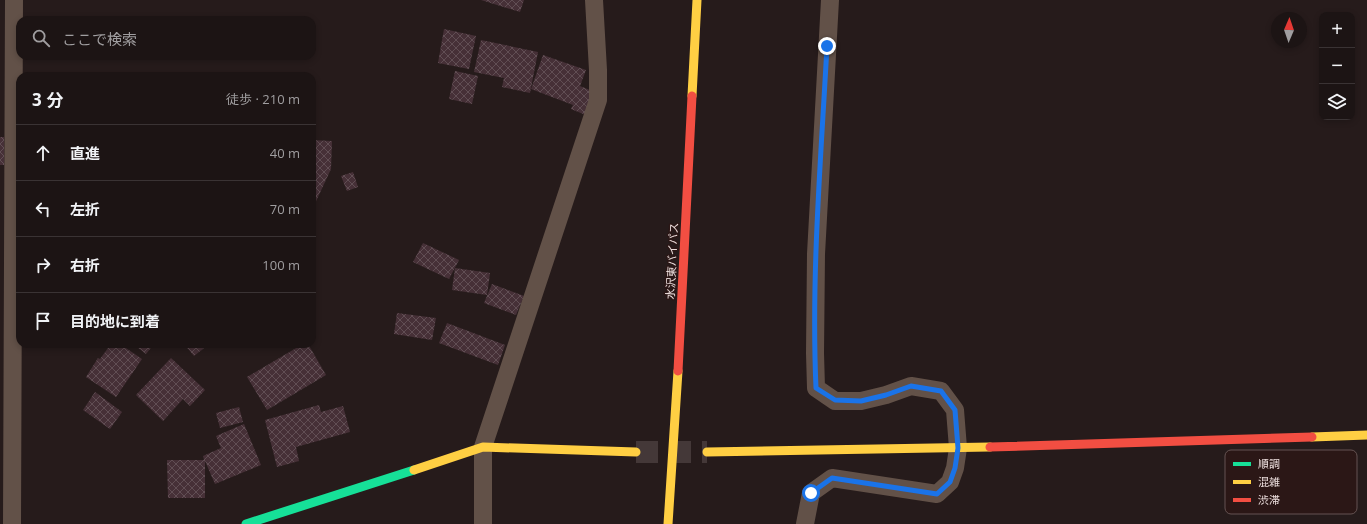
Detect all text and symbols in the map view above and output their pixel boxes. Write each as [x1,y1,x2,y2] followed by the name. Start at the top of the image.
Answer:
[1271,12,1307,48] north arrow
[1319,12,1355,120] map controls
[1319,12,1355,48] button: +
[16,16,316,60] search box
[30,27,52,49] icon: search
[62,29,137,49] text: ここで検索
[818,37,836,55] route end
[1319,48,1355,84] button: −
[1319,84,1355,120] button: layers
[32,88,63,111] text: 3 分
[226,90,300,108] text: 徒歩 · 210 m
[32,142,54,164] icon: ahead
[70,143,100,163] text: 直進
[270,144,300,162] text: 40 m
[32,198,54,220] icon: left
[70,199,100,219] text: 左折
[270,200,300,218] text: 70 m
[662,222,681,300] street label: 水沢東バイパス
[32,254,54,276] icon: right
[70,255,100,275] text: 右折
[262,256,300,274] text: 100 m
[32,310,54,332] icon: arrive
[70,311,160,331] text: 目的地に到着
[1225,450,1357,514] legend
[1258,456,1280,471] text: 順調
[1258,474,1280,489] text: 混雑
[802,484,820,502] route start
[1258,492,1280,507] text: 渋滞

